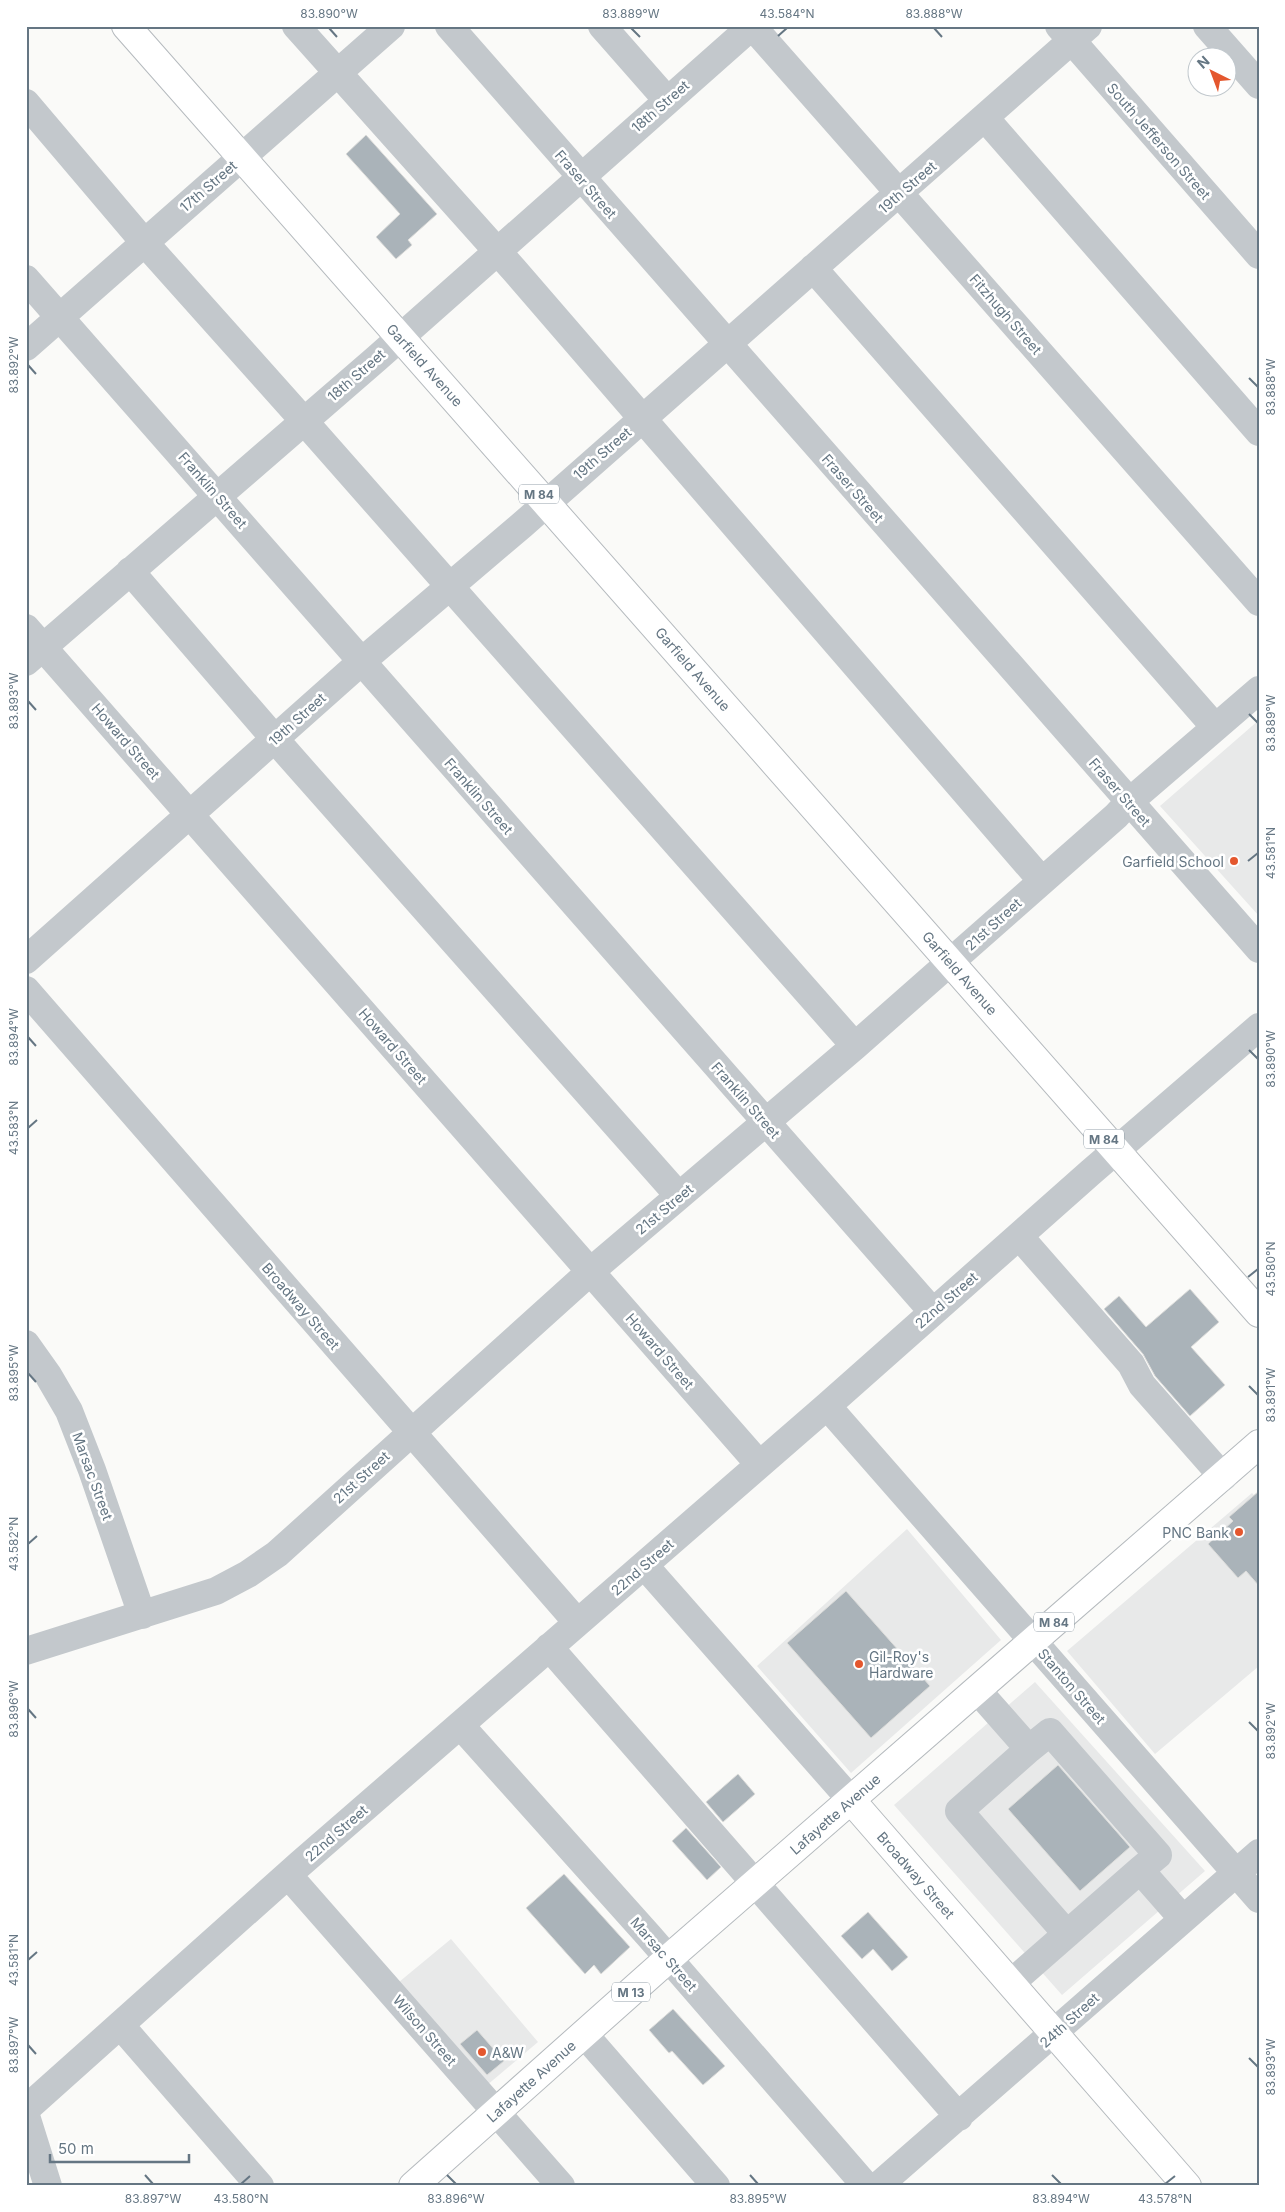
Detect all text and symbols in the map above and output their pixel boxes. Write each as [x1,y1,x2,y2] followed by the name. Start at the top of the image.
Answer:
[300,6,358,21] text: 83.890°W
[602,6,660,21] text: 83.889°W
[760,6,814,21] text: 43.584°N
[905,6,963,21] text: 83.888°W
[1188,48,1238,98] north arrow
[1193,52,1213,72] text: N
[628,76,693,136] street label: 18th Street
[1104,79,1215,203] street label: South Jefferson Street
[552,146,621,222] street label: Fraser Street
[176,156,240,215] street label: 17th Street
[875,157,940,217] street label: 19th Street
[967,270,1046,358] street label: Fitzhugh Street
[383,320,467,410] street label: Garfield Avenue
[6,336,21,394] text: 83.892°W
[324,345,389,405] street label: 18th Street
[1263,358,1278,416] text: 83.888°W
[570,423,635,483] street label: 19th Street
[175,448,251,532] street label: Franklin Street
[819,450,888,526] street label: Fraser Street
[519,484,559,504] road number: M 84
[652,624,734,714] street label: Garfield Avenue
[6,672,21,730] text: 83.893°W
[265,689,329,749] street label: 19th Street
[1263,694,1278,752] text: 83.889°W
[88,700,164,783] street label: Howard Street
[441,754,517,838] street label: Franklin Street
[1086,754,1155,830] street label: Fraser Street
[1263,827,1278,879] text: 43.581°N
[1122,853,1224,870] place label: Garfield School
[1228,855,1240,867] marker: Garfield School
[961,894,1025,954] street label: 21st Street
[919,928,1001,1018] street label: Garfield Avenue
[355,1005,431,1088] street label: Howard Street
[6,1008,21,1066] text: 83.894°W
[1263,1030,1278,1088] text: 83.890°W
[708,1058,784,1142] street label: Franklin Street
[6,1101,21,1155] text: 43.583°N
[1084,1130,1124,1148] road number: M 84
[632,1180,696,1238] street label: 21st Street
[1263,1242,1278,1296] text: 43.580°N
[259,1259,344,1353] street label: Broadway Street
[911,1268,981,1332] street label: 22nd Street
[622,1310,698,1393] street label: Howard Street
[6,1344,21,1402] text: 83.895°W
[1263,1367,1278,1422] text: 83.891°W
[69,1430,117,1523] street label: Marsac Street
[329,1447,393,1507] street label: 21st Street
[6,1517,21,1571] text: 43.582°N
[1162,1524,1229,1541] place label: PNC Bank
[1233,1526,1245,1538] marker: PNC Bank
[607,1535,677,1599] street label: 22nd Street
[1034,1612,1074,1631] road number: M 84
[1035,1645,1110,1727] street label: Stanton Street
[869,1648,933,1681] place label: Gil-Roy's Hardware
[853,1658,865,1670] marker: Gil-Roy's Hardware
[6,1680,21,1738] text: 83.896°W
[1263,1702,1278,1760] text: 83.892°W
[786,1770,884,1858] street label: Lafayette Avenue
[301,1801,371,1865] street label: 22nd Street
[874,1828,959,1922] street label: Broadway Street
[627,1914,701,1995] street label: Marsac Street
[6,1934,21,1986] text: 43.581°N
[612,1982,650,2001] road number: M 13
[1036,1989,1102,2051] street label: 24th Street
[390,1991,461,2069] street label: Wilson Street
[6,2017,21,2073] text: 83.897°W
[483,2037,579,2125] street label: Lafayette Avenue
[1263,2038,1278,2096] text: 83.893°W
[492,2044,524,2061] place label: A&W
[476,2046,488,2058] marker: A&W
[50,2132,189,2164] scale bar
[58,2139,94,2158] text: 50 m
[125,2191,181,2206] text: 83.897°W
[214,2191,268,2206] text: 43.580°N
[427,2191,485,2206] text: 83.896°W
[729,2191,787,2206] text: 83.895°W
[1032,2191,1090,2206] text: 83.894°W
[1138,2191,1192,2206] text: 43.578°N

